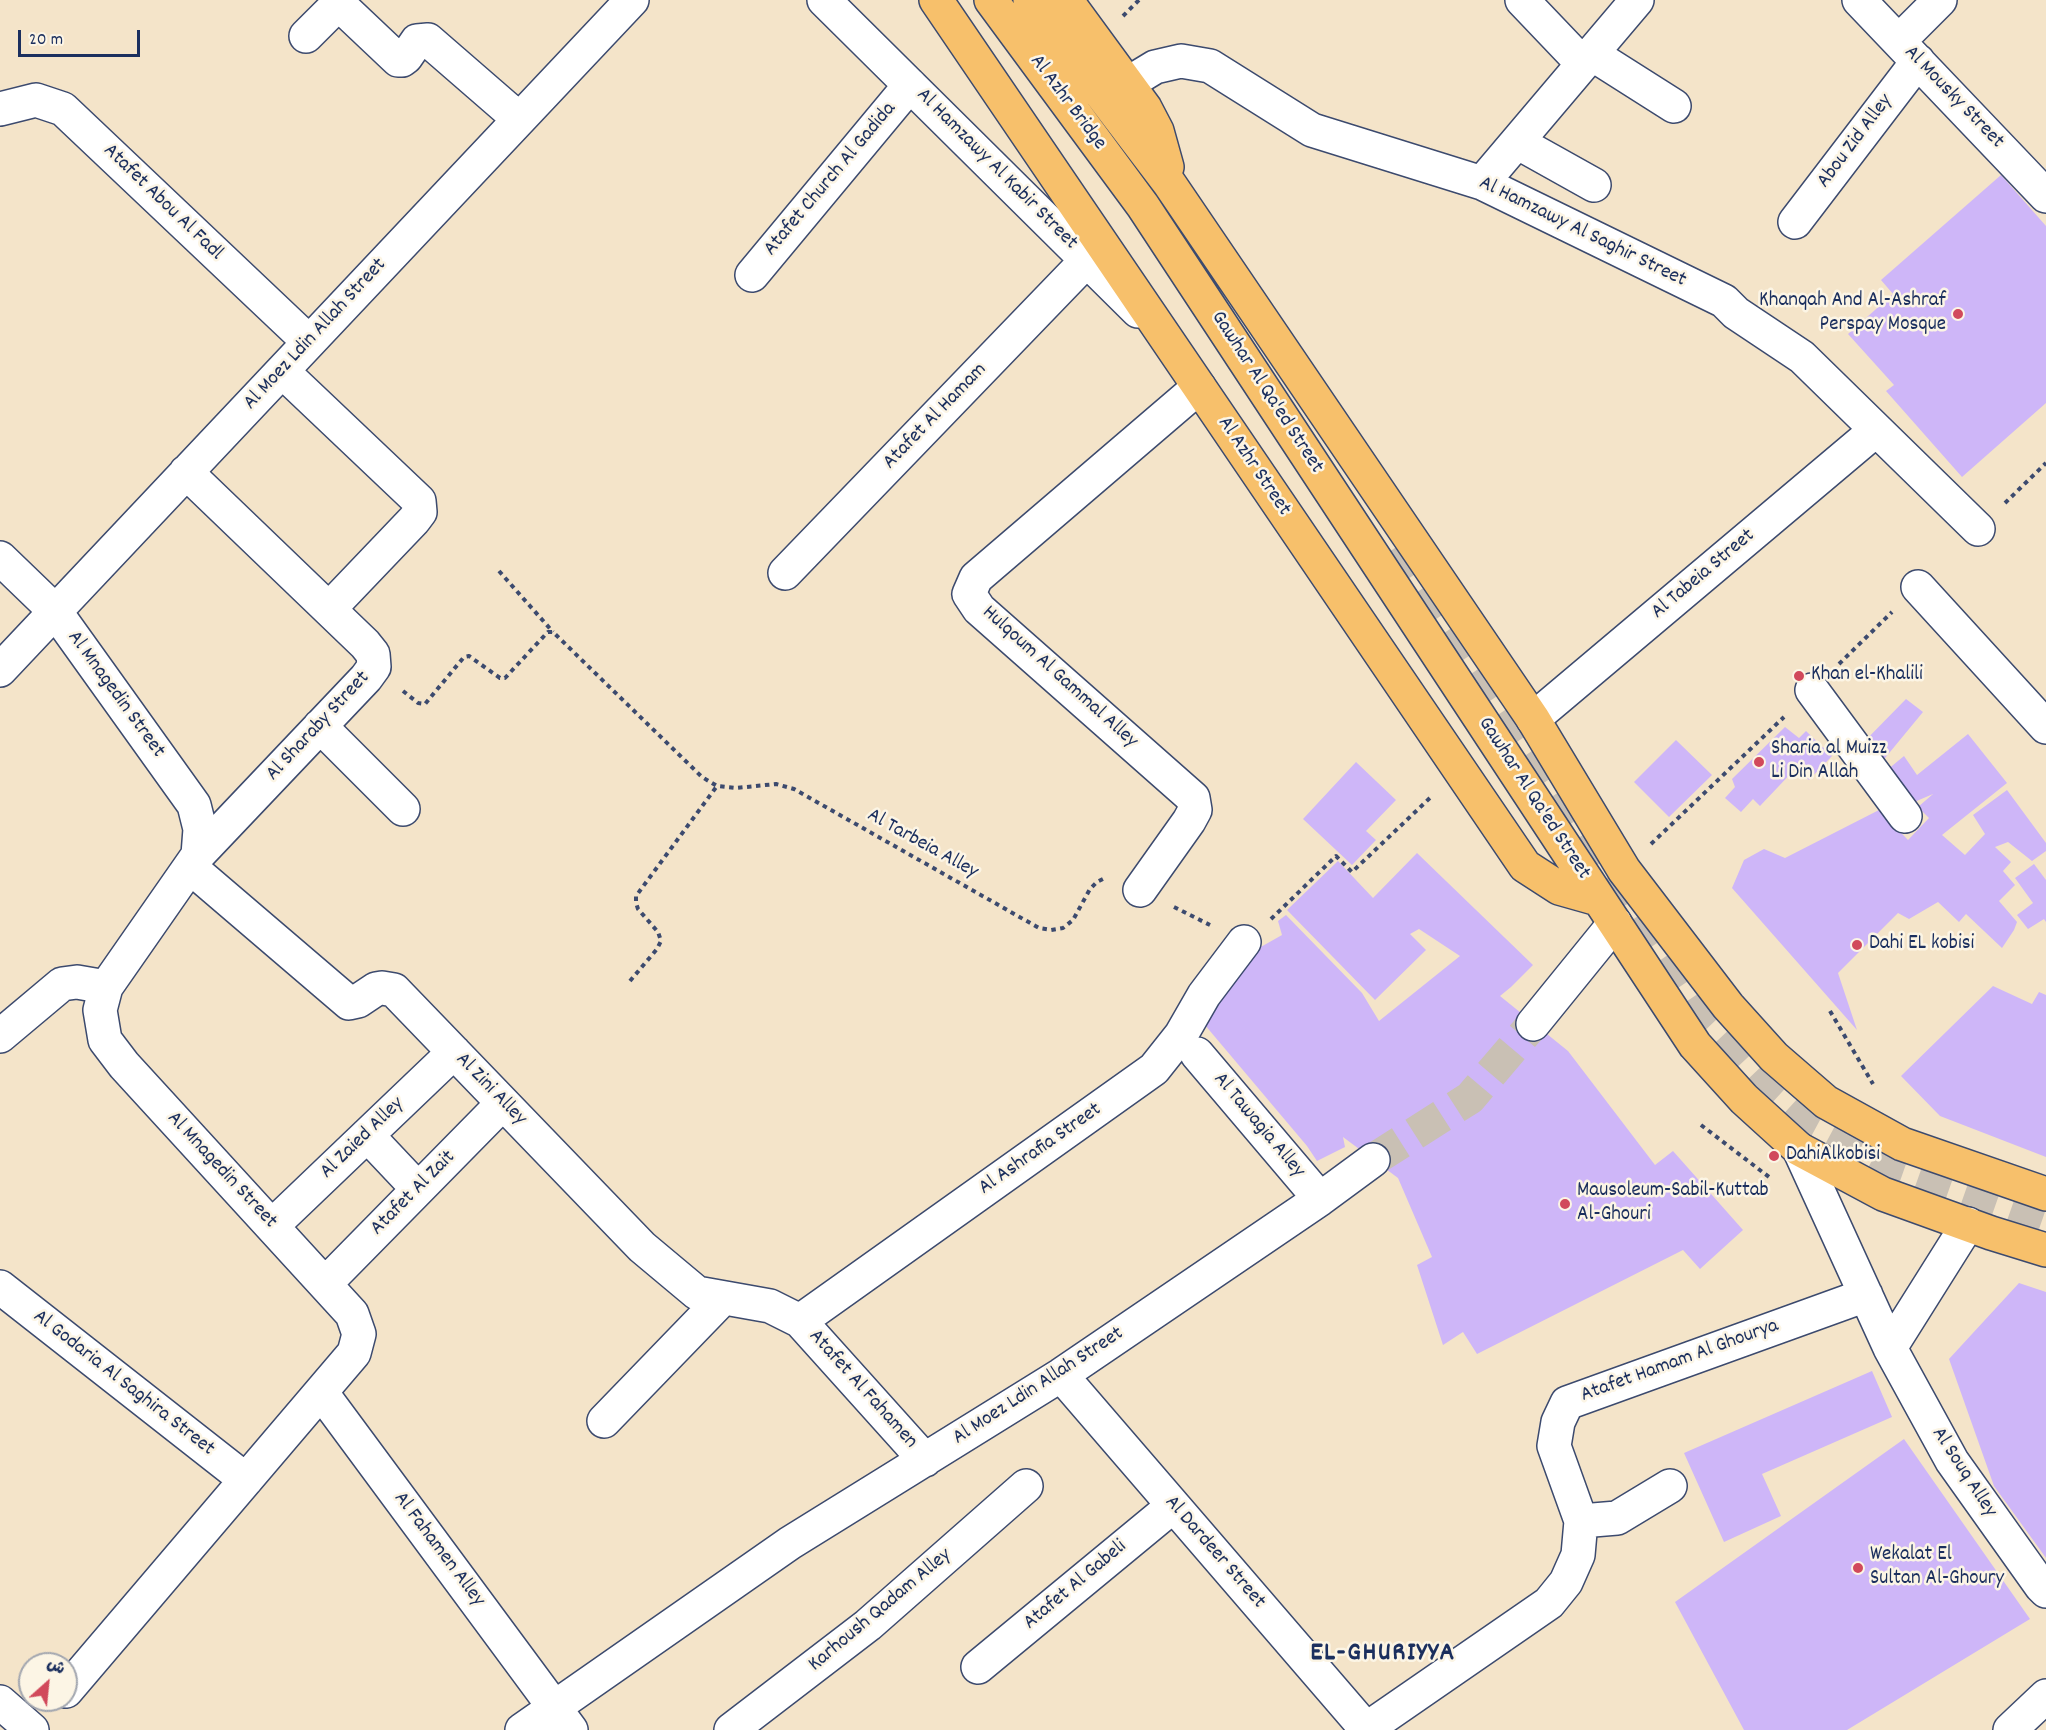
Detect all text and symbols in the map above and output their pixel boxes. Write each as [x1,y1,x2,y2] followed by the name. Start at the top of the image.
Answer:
[21,18,142,56] scale bar
[29,28,63,53] text: 20 m
[1897,41,2009,155] street label: Al Mousky Street
[1023,50,1111,156] street label: Al Azhr Bridge
[910,84,1082,256] street label: Al Hamzawy Al Kabir Street
[1813,90,1899,194] street label: Abou Zid Alley
[759,98,903,262] street label: Atafet Church Al Gadida
[97,139,227,267] street label: Atafet Abou Al Fadl
[1474,172,1690,294] street label: Al Hamzawy Al Saghir Street
[239,254,393,416] street label: Al Moez Ldin Allah Street
[1759,289,1946,339] place label: Khanqah And Al-Ashraf Perspay Mosque
[1204,307,1328,479] street label: Gawhar Al Qa'ed Street
[1951,307,1965,321] marker: Khanqah And Al-Ashraf Perspay Mosque
[879,358,993,476] street label: Atafet Al Hamam
[1211,413,1295,521] street label: Al Azhr Street
[1647,524,1761,626] street label: Al Tabeia Street
[976,601,1142,755] street label: Hulqoum Al Gammal Alley
[60,627,170,763] street label: Al Mnagedin Street
[1811,663,1923,689] place label: Khan el-Khalili
[262,667,376,787] street label: Al Sharaby Street
[1792,669,1806,683] marker: Khan el-Khalili
[1471,713,1595,885] street label: Gawhar Al Qa'ed Street
[1771,737,1887,787] place label: Sharia al Muizz Li Din Allah
[1752,755,1766,769] marker: Sharia al Muizz Li Din Allah
[862,804,982,886] street label: Al Tarbeia Alley
[1869,932,1974,958] place label: Dahi EL kobisi
[1850,938,1864,952] marker: Dahi EL kobisi
[449,1048,531,1132] street label: Al Zini Alley
[1207,1068,1309,1184] street label: Al Tawagia Alley
[316,1093,410,1185] street label: Al Zaied Alley
[975,1098,1107,1202] street label: Al Ashrafia Street
[160,1107,282,1235] street label: Al Mnagedin Street
[1786,1143,1880,1169] place label: DahiAlkobisi
[366,1146,462,1242] street label: Atafet Al Zait
[1767,1149,1781,1163] marker: DahiAlkobisi
[1577,1179,1769,1229] place label: Mausoleum-Sabil-Kuttab Al-Ghouri
[1558,1197,1572,1211] marker: Mausoleum-Sabil-Kuttab Al-Ghouri
[27,1305,219,1463] street label: Al Godaria Al Saghira Street
[1578,1315,1782,1409] street label: Atafet Hamam Al Ghourya
[949,1322,1129,1452] street label: Al Moez Ldin Allah Street
[802,1325,922,1455] street label: Atafet Al Fahamen
[1925,1423,2001,1523] street label: Al Souq Alley
[387,1488,489,1612] street label: Al Fahamen Alley
[1158,1491,1270,1615] street label: Al Dardeer Street
[1019,1535,1133,1637] street label: Atafet Al Gabeli
[1870,1543,2004,1593] place label: Wekalat El Sultan Al-Ghoury
[804,1544,958,1678] street label: Karhoush Qadam Alley
[1851,1561,1865,1575] marker: Wekalat El Sultan Al-Ghoury
[1310,1639,1456,1671] district label: EL-GHURIYYA
[18,1652,78,1712] north arrow
[42,1653,69,1682] text: ش

